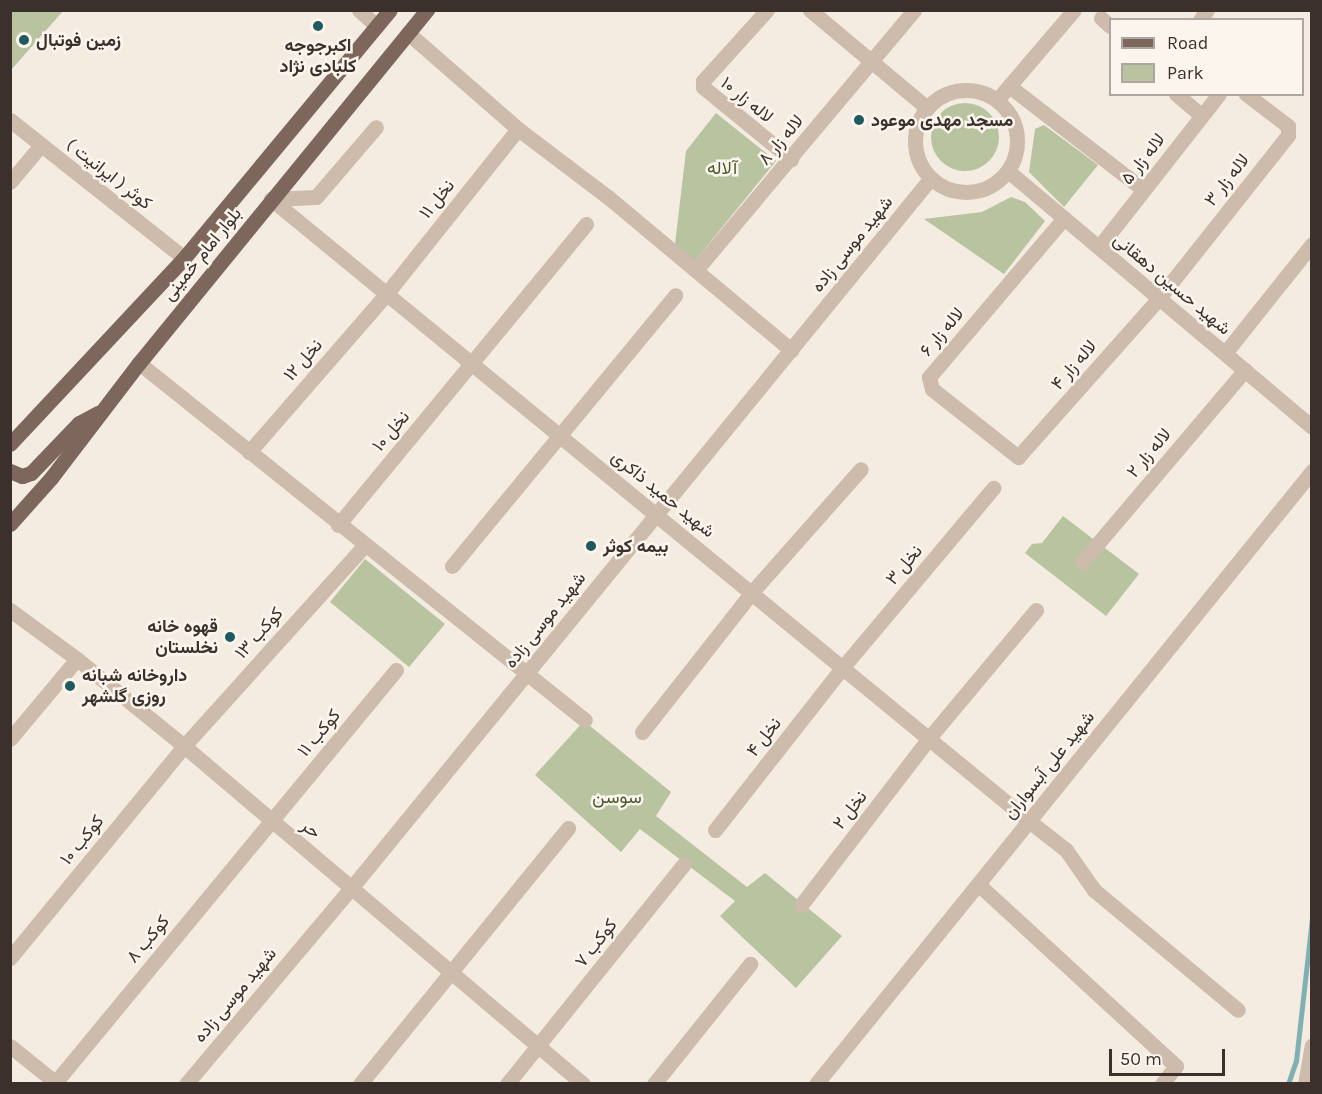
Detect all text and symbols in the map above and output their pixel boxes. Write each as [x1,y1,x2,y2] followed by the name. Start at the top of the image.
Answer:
[1109,18,1304,96] legend
[311,19,325,33] marker: اکبرجوجه کلبادی نژاد
[36,29,121,51] place label: زمین فوتبال
[1167,32,1208,54] text: Road
[17,33,31,47] marker: زمین فوتبال
[280,35,356,78] place label: اکبرجوجه کلبادی نژاد
[1167,62,1204,84] text: Park
[716,72,778,128] street label: لاله زار ۱۰
[871,109,1013,131] place label: مسجد مهدی موعود
[754,110,808,170] street label: لاله زار ۸
[852,113,866,127] marker: مسجد مهدی موعود
[1116,129,1170,189] street label: لاله زار ۵
[62,134,156,214] street label: کوثر ( ایرانیت )
[1200,150,1254,210] street label: لاله زار ۳
[707,157,737,179] park label: آلاله
[415,175,459,223] street label: نخل ۱۱
[807,192,897,296] street label: شهید موسی زاده
[158,203,246,305] street label: بلوار امام خمینی
[1109,229,1235,339] street label: شهید حسین دهقانی
[915,303,969,361] street label: لاله زار ۶
[279,335,327,385] street label: نخل ۱۲
[1047,336,1101,394] street label: لاله زار ۴
[368,406,414,456] street label: نخل ۱۰
[1122,424,1176,482] street label: لاله زار ۲
[607,446,719,542] street label: شهید حمید ذاکری
[603,535,669,557] place label: بیمه کوثر
[584,539,598,553] marker: بیمه کوثر
[881,541,927,589] street label: نخل ۳
[500,568,590,672] street label: شهید موسی زاده
[230,603,288,663] street label: کوکب ۱۳
[147,616,218,658] place label: قهوه خانه نخلستان
[223,630,237,644] marker: قهوه خانه نخلستان
[82,665,187,708] place label: داروخانه شبانه روزی گلشهر
[63,679,77,693] marker: داروخانه شبانه روزی گلشهر
[293,705,345,761] street label: کوکب ۱۱
[999,707,1099,823] street label: شهید علی آبسواران
[742,713,786,761] street label: نخل ۴
[592,786,642,808] park label: سوسن
[828,786,872,834] street label: نخل ۲
[55,811,109,869] street label: کوکب ۱۰
[297,815,325,843] street label: حر
[122,911,174,967] street label: کوکب ۸
[570,914,622,972] street label: کوکب ۷
[189,943,281,1047] street label: شهید موسی زاده
[1112,1037,1228,1075] scale bar
[1120,1048,1162,1070] text: 50 m

